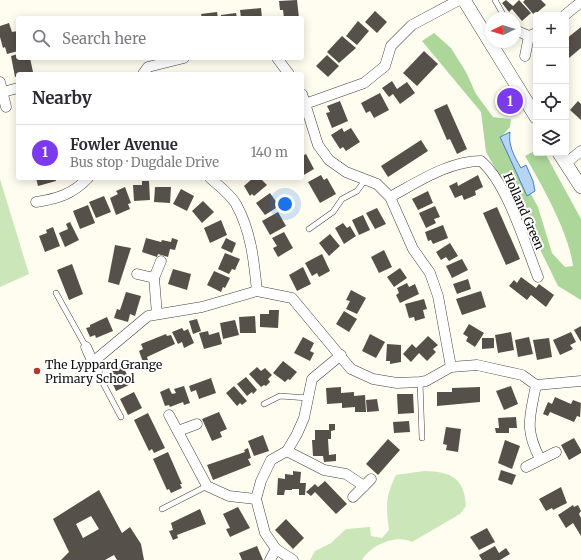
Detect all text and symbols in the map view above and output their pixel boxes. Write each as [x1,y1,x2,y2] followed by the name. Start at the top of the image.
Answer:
[485,12,521,48] north arrow
[533,12,569,156] map controls
[533,12,569,48] button: +
[16,16,304,60] search box
[30,27,52,49] icon: search
[62,29,146,48] text: Search here
[533,48,569,84] button: −
[533,84,569,120] button: locate
[497,86,523,116] pin: 1
[32,87,92,109] text: Nearby
[533,120,569,156] button: layers
[70,135,178,154] text: Fowler Avenue
[42,144,48,161] text: 1
[251,144,288,161] text: 140 m
[70,154,219,171] text: Bus stop · Dugdale Drive
[500,170,548,252] street label: Holland Green
[275,194,295,214] your location
[45,357,162,386] place label: The Lyppard Grange Primary School
[32,366,42,376] marker: The Lyppard Grange Primary School

